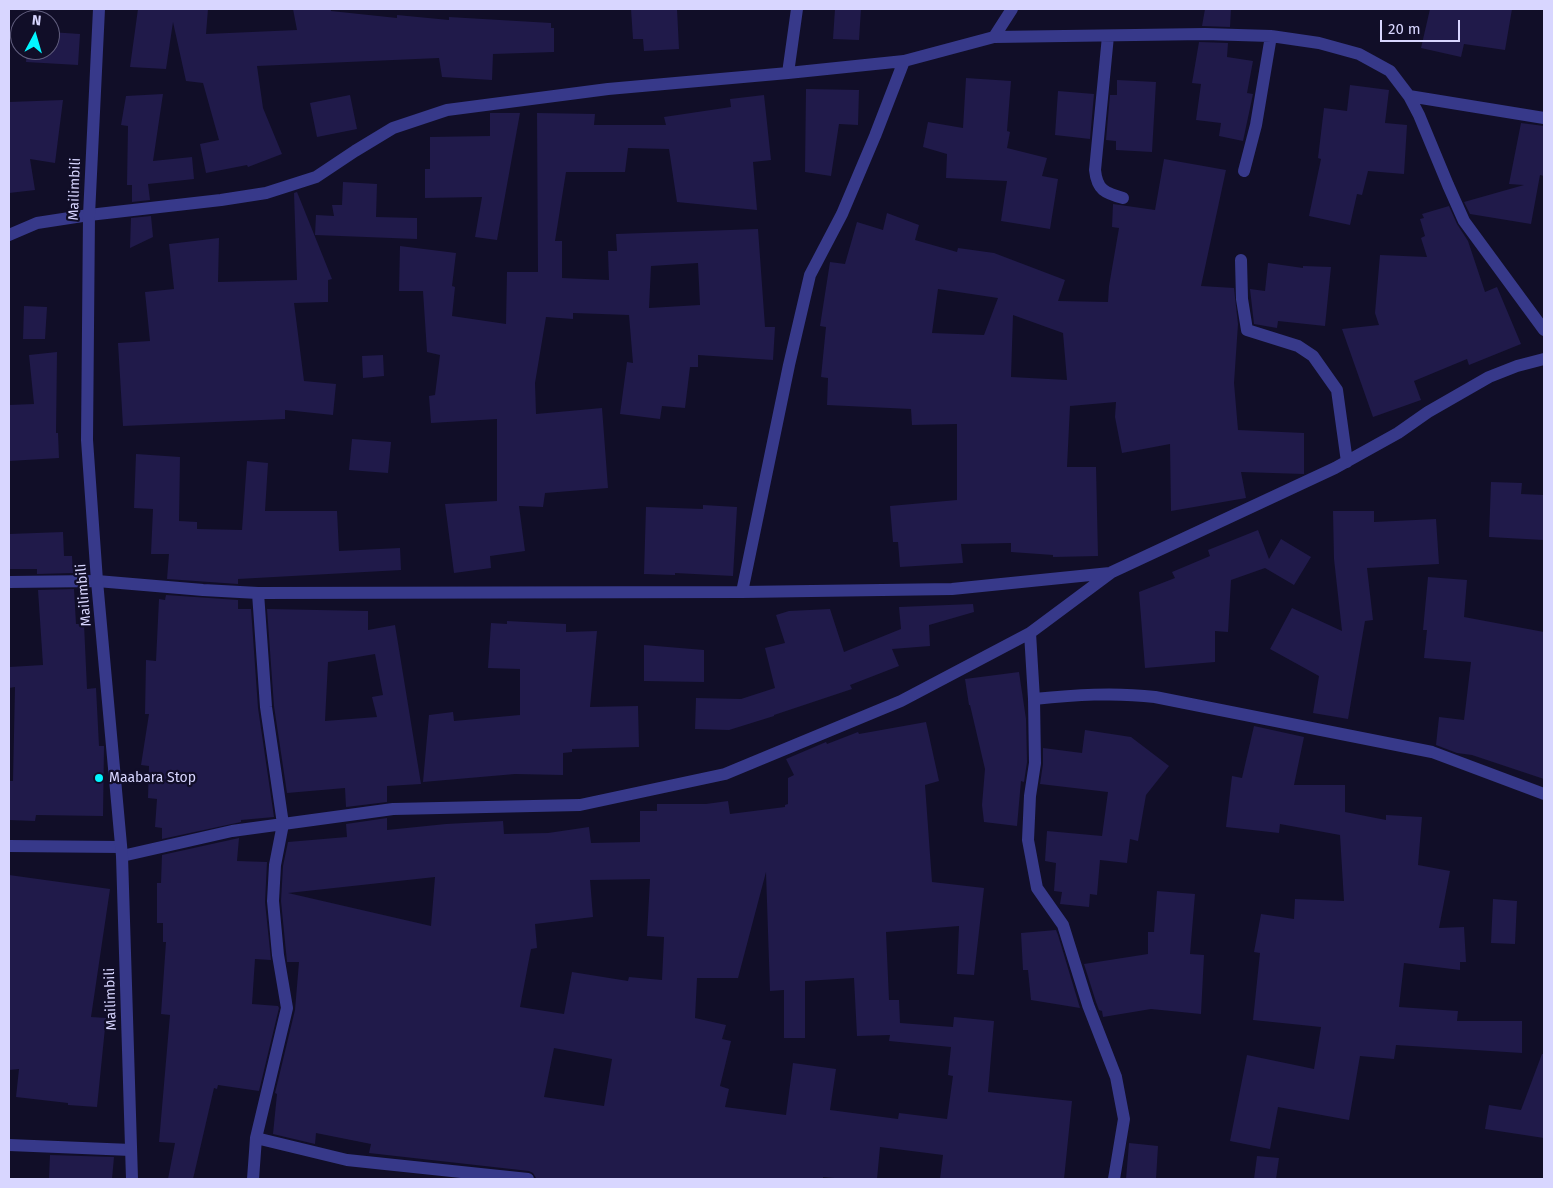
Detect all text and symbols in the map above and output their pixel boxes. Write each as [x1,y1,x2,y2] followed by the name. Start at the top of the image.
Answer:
[10,10,60,60] north arrow
[1383,10,1463,42] scale bar
[31,12,42,30] text: N
[1388,20,1421,38] text: 20 m
[66,157,84,221] street label: Mailimbili
[73,563,95,627] street label: Mailimbili
[109,770,196,786] place label: Maabara Stop
[93,772,105,784] marker: Maabara Stop
[102,967,120,1031] street label: Mailimbili

